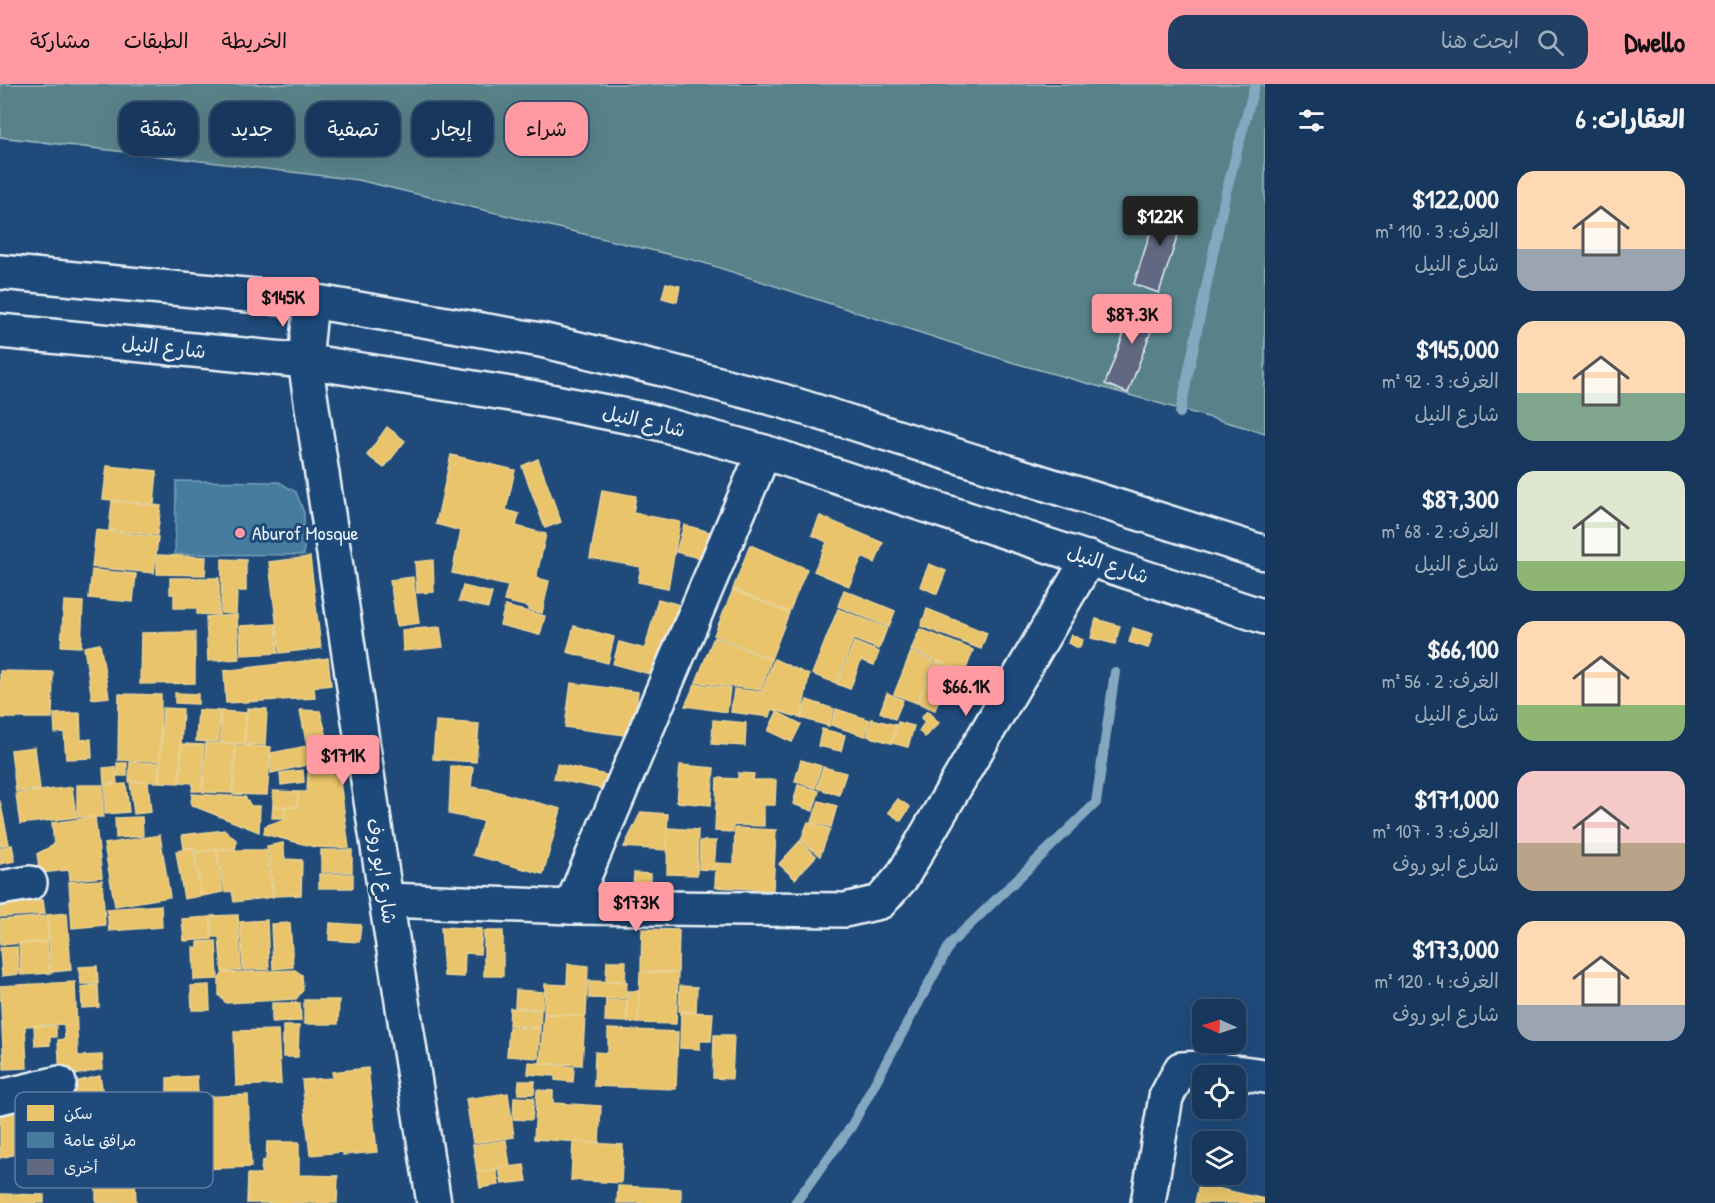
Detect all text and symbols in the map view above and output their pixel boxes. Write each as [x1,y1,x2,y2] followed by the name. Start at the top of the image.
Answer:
[1168,15,1588,69] search box
[1624,23,1685,61] text: Dwello
[1441,25,1519,55] text: ابحث هنا
[30,26,91,55] text: مشاركة
[124,26,189,55] text: الطبقات
[222,26,287,55] text: الخريطة
[1534,26,1567,59] icon: search
[1576,101,1685,136] text: العقارات: 6
[119,102,198,156] chip: شقة
[210,102,294,156] chip: جديد
[306,102,400,156] chip: تصفية
[412,102,493,156] chip: إيجار
[505,102,588,156] chip: شراء
[1295,104,1328,137] icon: filters
[1412,181,1499,216] text: $122,000
[1565,195,1637,267] icon: home
[1118,196,1202,247] pin: $122K
[1137,202,1183,229] text: $122K
[1375,217,1499,244] text: الغرف: 3 · 110 m²
[1415,250,1499,277] text: شارع النيل
[241,277,325,328] pin: $145K
[261,283,305,310] text: $145K
[1083,294,1181,345] pin: $87.3K
[1106,300,1158,327] text: $87.3K
[121,329,207,365] street label: شارع النيل
[1415,331,1499,366] text: $145,000
[1565,345,1637,417] icon: home
[1382,367,1499,394] text: الغرف: 3 · 92 m²
[600,398,688,444] street label: شارع النيل
[1415,400,1499,427] text: شارع النيل
[1421,481,1499,516] text: $87,300
[1565,495,1637,567] icon: home
[1382,517,1499,544] text: الغرف: 2 · 68 m²
[252,519,358,546] place label: Aburof Mosque
[233,526,247,540] marker: Aburof Mosque
[1064,538,1152,590] street label: شارع النيل
[1415,550,1499,577] text: شارع النيل
[1427,631,1499,666] text: $66,100
[1565,645,1637,717] icon: home
[917,666,1015,717] pin: $66.1K
[1382,667,1499,694] text: الغرف: 2 · 56 m²
[942,672,990,699] text: $66.1K
[1415,700,1499,727] text: شارع النيل
[301,735,385,786] pin: $171K
[320,741,366,768] text: $171K
[1414,781,1499,816] text: $171,000
[1565,795,1637,867] icon: home
[360,816,404,926] street label: شارع ابو روف
[1373,817,1499,844] text: الغرف: 3 · 107 m²
[1392,850,1499,877] text: شارع ابو روف
[594,882,678,933] pin: $173K
[613,888,659,915] text: $173K
[1412,931,1499,966] text: $173,000
[1565,945,1637,1017] icon: home
[1375,967,1499,994] text: الغرف: 4 · 120 m²
[1192,999,1246,1053] north arrow
[1192,999,1246,1185] map controls
[1392,1000,1499,1027] text: شارع ابو روف
[1192,1065,1246,1119] button: locate
[15,1092,213,1188] legend
[64,1102,93,1124] text: سكن
[64,1129,136,1151] text: مرافق عامة
[1192,1131,1246,1185] button: layers
[64,1156,98,1178] text: أخرى

